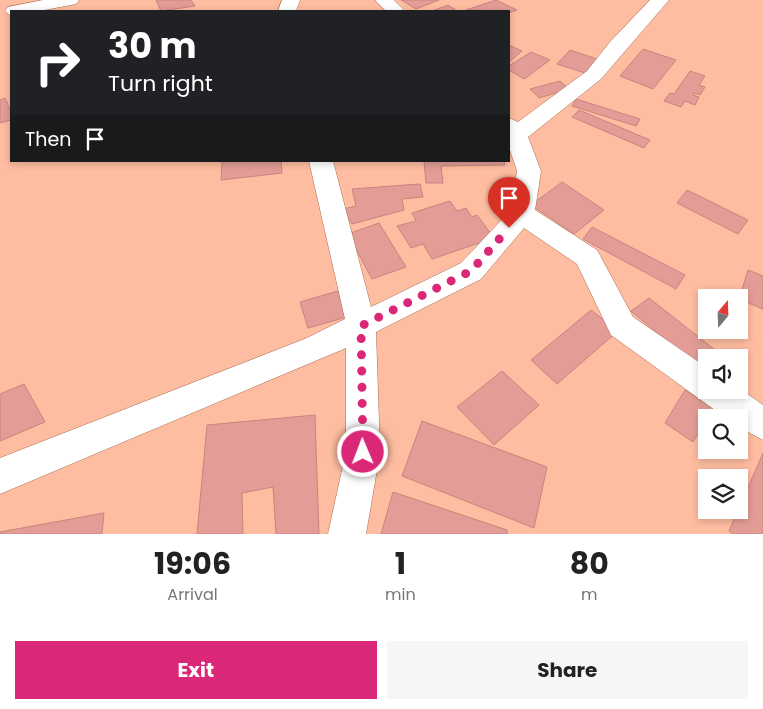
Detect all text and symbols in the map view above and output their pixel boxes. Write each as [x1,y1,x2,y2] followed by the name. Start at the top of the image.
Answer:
[108,21,196,70] text: 30 m
[25,30,90,95] icon: right
[108,68,213,99] text: Turn right
[81,125,109,153] icon: arrive
[25,126,71,153] text: Then
[488,177,530,228] pin
[495,184,523,212] icon: arrive
[698,289,748,339] north arrow
[698,289,748,519] map controls
[698,349,748,399] button: sound
[698,409,748,459] button: search
[336,425,388,477] position arrow
[698,469,748,519] button: layers
[154,542,231,585] text: 19:06
[395,542,406,585] text: 1
[570,542,609,585] text: 80
[167,583,218,606] text: Arrival
[385,583,416,606] text: min
[581,583,598,606] text: m
[15,641,377,699] button: Exit
[387,641,748,699] button: Share

